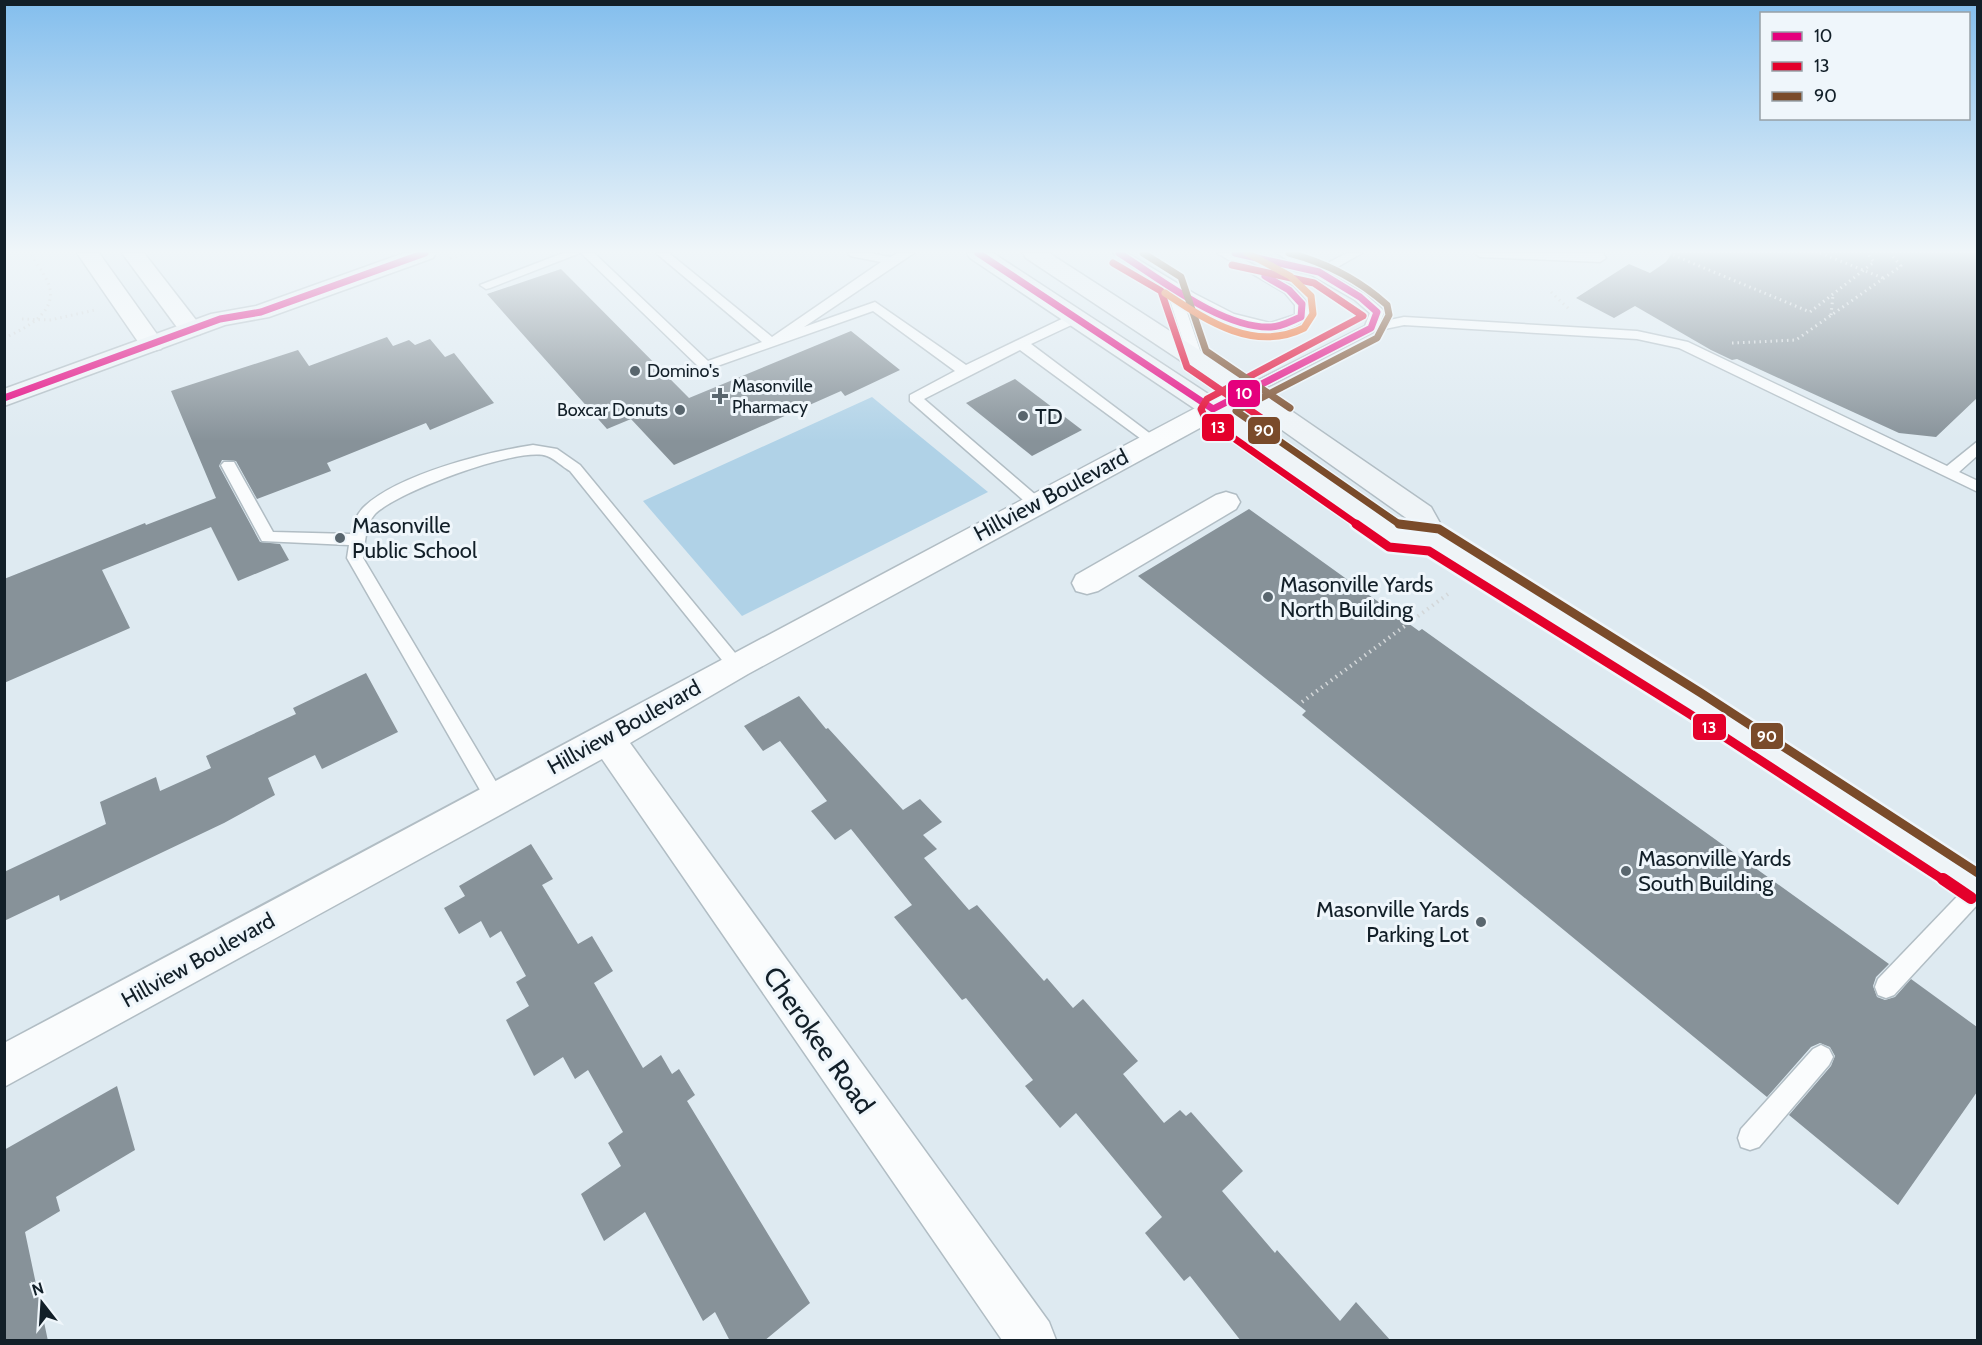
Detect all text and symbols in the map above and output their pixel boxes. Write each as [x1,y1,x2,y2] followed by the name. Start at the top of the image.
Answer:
[1760,12,1970,120] legend
[1814,25,1832,47] text: 10
[1814,55,1830,77] text: 13
[1814,85,1837,107] text: 90
[647,360,719,382] place label: Domino's
[628,364,642,378] marker: Domino's
[732,375,813,418] place label: Masonville Pharmacy
[1227,379,1261,408] line badge: 10
[1235,384,1253,403] text: 10
[713,389,727,403] marker: Masonville Pharmacy
[557,399,668,421] place label: Boxcar Donuts
[673,403,687,417] marker: Boxcar Donuts
[1035,403,1063,430] place label: TD
[1016,409,1030,423] marker: TD
[1201,413,1235,442] line badge: 13
[1247,416,1281,445] line badge: 90
[1211,418,1225,437] text: 13
[1254,421,1274,440] text: 90
[969,443,1133,547] street label: Hillview Boulevard
[352,512,478,564] place label: Masonville Public School
[333,531,347,545] marker: Masonville Public School
[1280,571,1433,623] place label: Masonville Yards North Building
[1261,590,1275,604] marker: Masonville Yards North Building
[543,674,705,780] street label: Hillview Boulevard
[1692,713,1727,741] line badge: 13
[1702,718,1716,737] text: 13
[1750,722,1784,750] line badge: 90
[1757,727,1777,746] text: 90
[1638,845,1791,897] place label: Masonville Yards South Building
[1619,864,1633,878] marker: Masonville Yards South Building
[1316,896,1470,948] place label: Masonville Yards Parking Lot
[117,907,279,1013] street label: Hillview Boulevard
[1474,915,1488,929] marker: Masonville Yards Parking Lot
[756,960,882,1120] street label: Cherokee Road
[12,1273,72,1333] north arrow
[30,1278,46,1300] text: N

